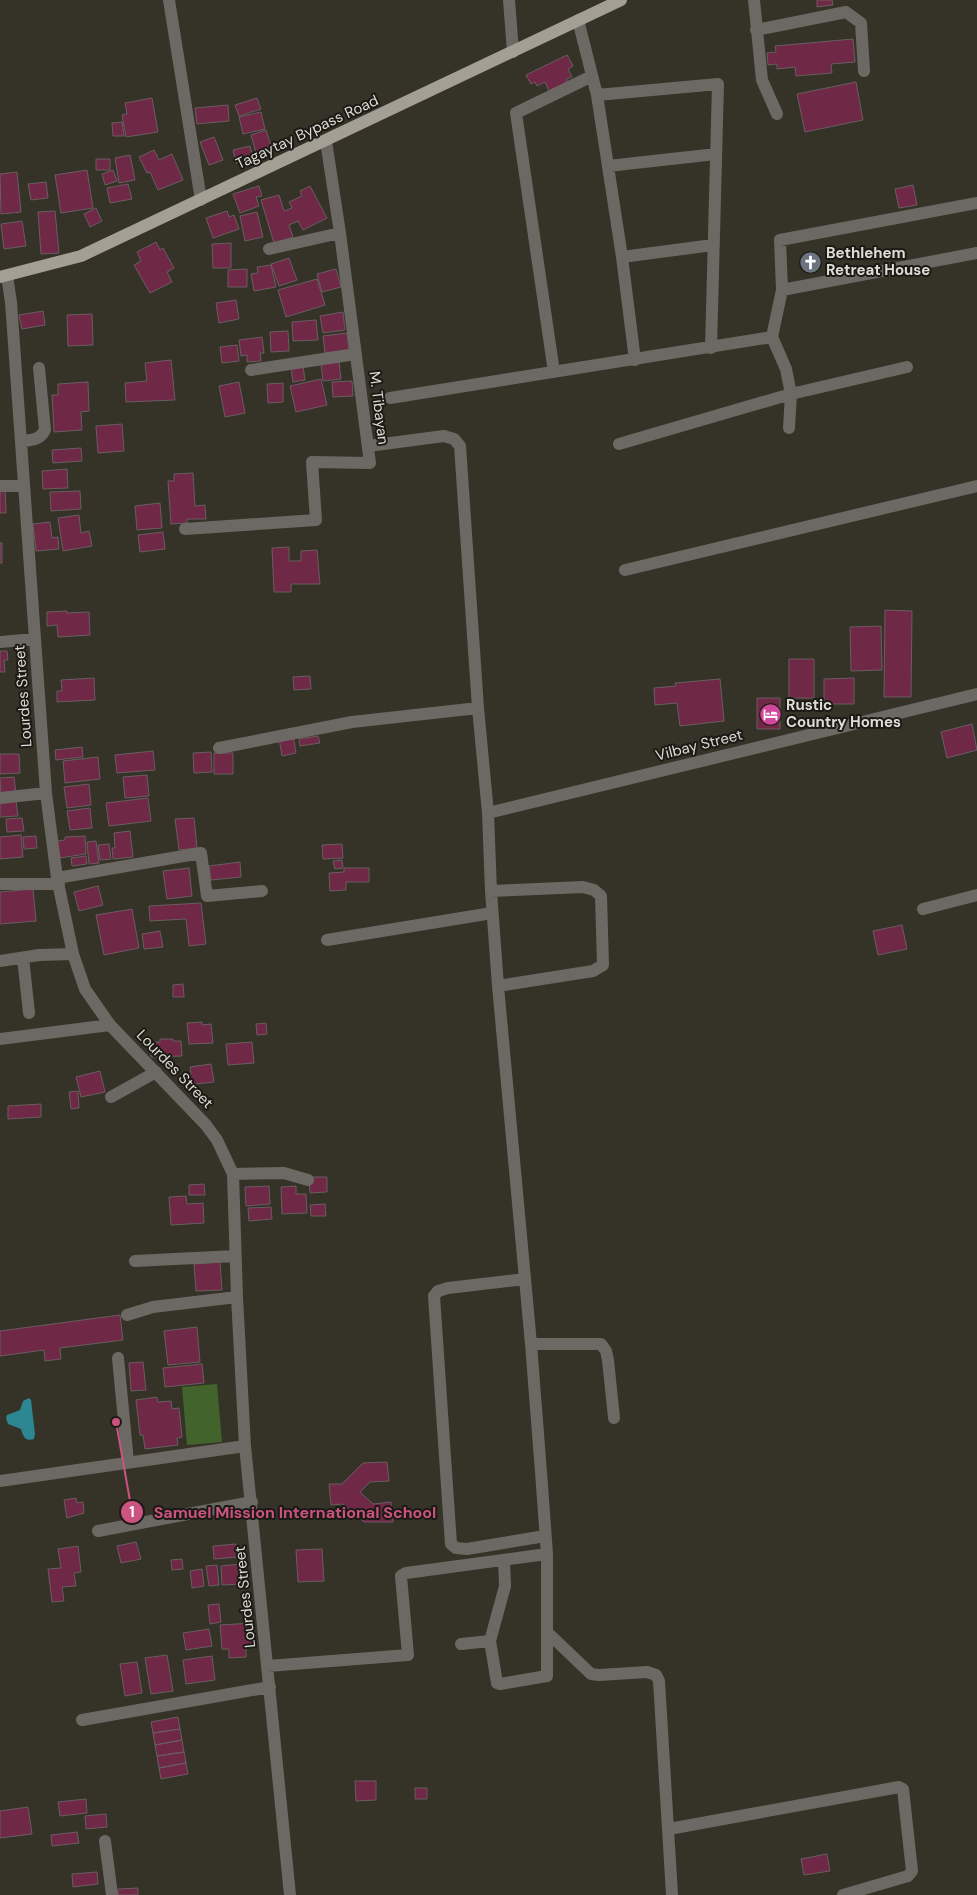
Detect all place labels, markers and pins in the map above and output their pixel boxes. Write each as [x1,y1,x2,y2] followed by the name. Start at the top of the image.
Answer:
[826,243,930,280] place label: Bethlehem Retreat House
[798,250,822,274] church icon: Bethlehem Retreat House
[786,695,901,732] place label: Rustic Country Homes
[758,702,782,726] hotel icon: Rustic Country Homes
[119,1497,447,1528] callout: Samuel Mission International School

